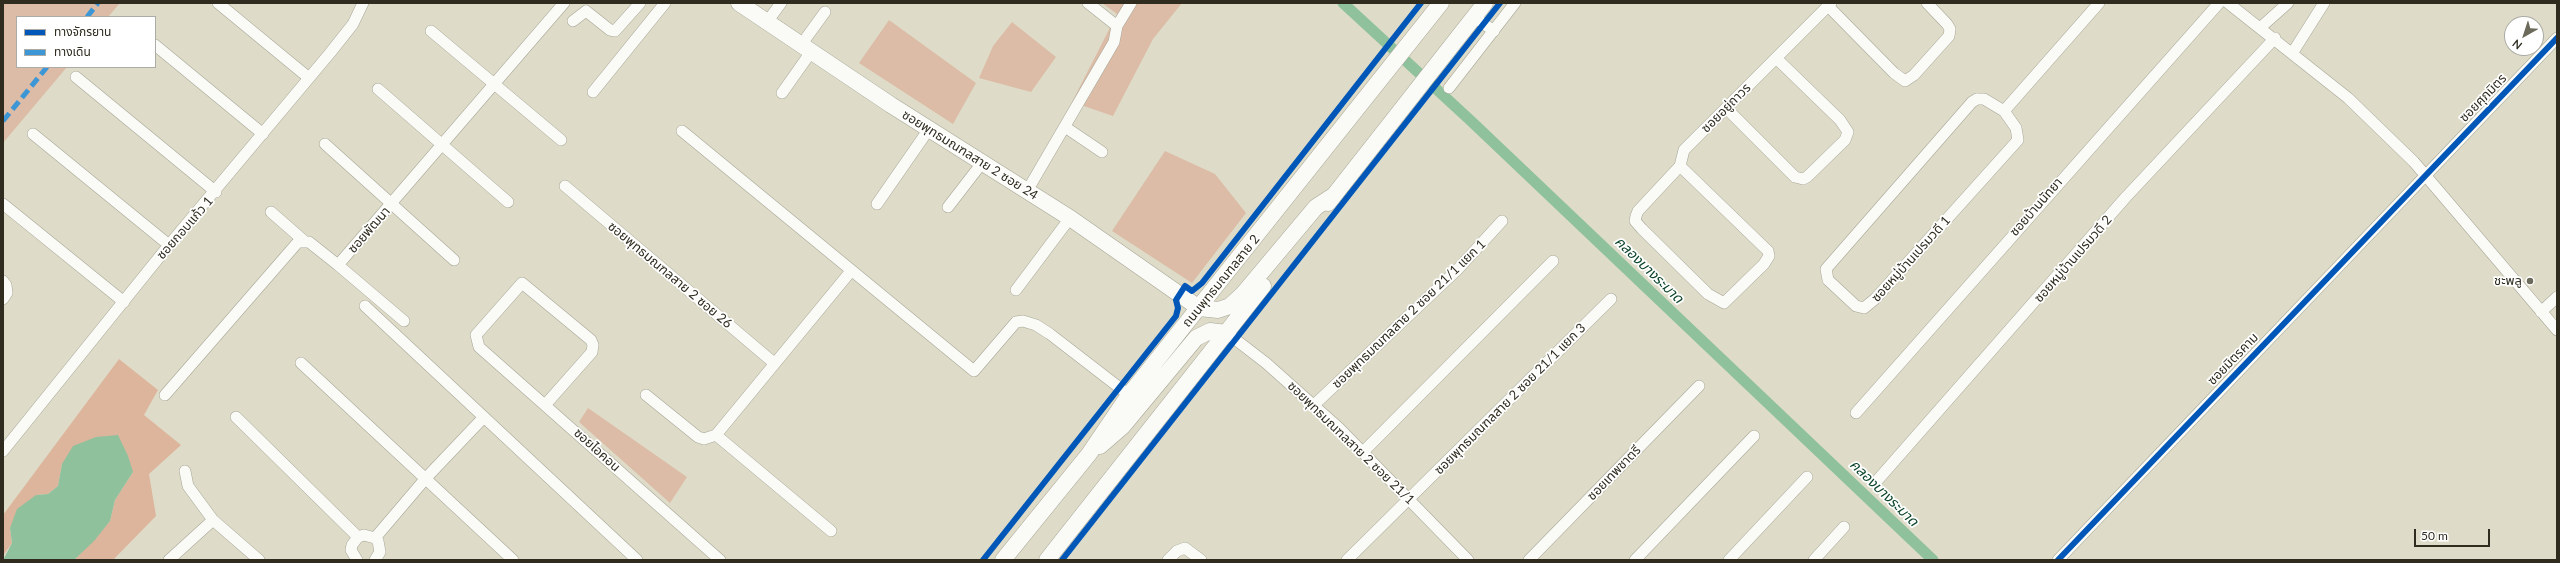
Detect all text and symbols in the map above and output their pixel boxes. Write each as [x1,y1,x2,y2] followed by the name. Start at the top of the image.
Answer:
[16,16,156,68] legend
[2504,16,2544,56] north arrow
[54,24,111,39] text: ทางจักรยาน
[2509,37,2524,53] text: N
[54,44,91,59] text: ทางเดิน
[2456,71,2510,125] street label: ซอยศุภมิตร
[1698,80,1754,136] street label: ซอยอยู่ถาวร
[899,107,1041,203] street label: ซอยพุทธมณฑลสาย 2 ซอย 24
[2006,175,2066,239] street label: ซอยบ้านนัทยา
[154,193,216,263] street label: ซอยกอบแก้ว 1
[345,204,393,256] street label: ซอยพัฒนา
[2031,212,2115,306] street label: ซอยหมู่บ้านเปรมวดี 2
[1868,213,1954,305] street label: ซอยหมู่บ้านเปรมวดี 1
[605,218,735,332] street label: ซอยพุทธมณฑลสาย 2 ซอย 26
[1179,232,1263,330] street label: ถนนพุทธมณฑลสาย 2
[1611,233,1687,307] water label: คลองบางระมาด
[1329,236,1489,392] street label: ซอยพุทธมณฑลสาย 2 ซอย 21/1 แยก 1
[2494,273,2522,289] place label: ชะพลู
[2525,276,2535,286] marker: ชะพลู
[1431,320,1589,478] street label: ซอยพุทธมณฑลสาย 2 ซอย 21/1 แยก 3
[2204,330,2262,388] street label: ซอยมิตรคาม
[1284,378,1418,508] street label: ซอยพุทธมณฑลสาย 2 ซอย 21/1
[571,425,623,475] street label: ซอยไอคอน
[1584,442,1644,504] street label: ซอยเทพชาตรี
[1846,456,1922,530] water label: คลองบางระมาด
[2416,521,2492,547] scale bar
[2421,528,2448,543] text: 50 m

